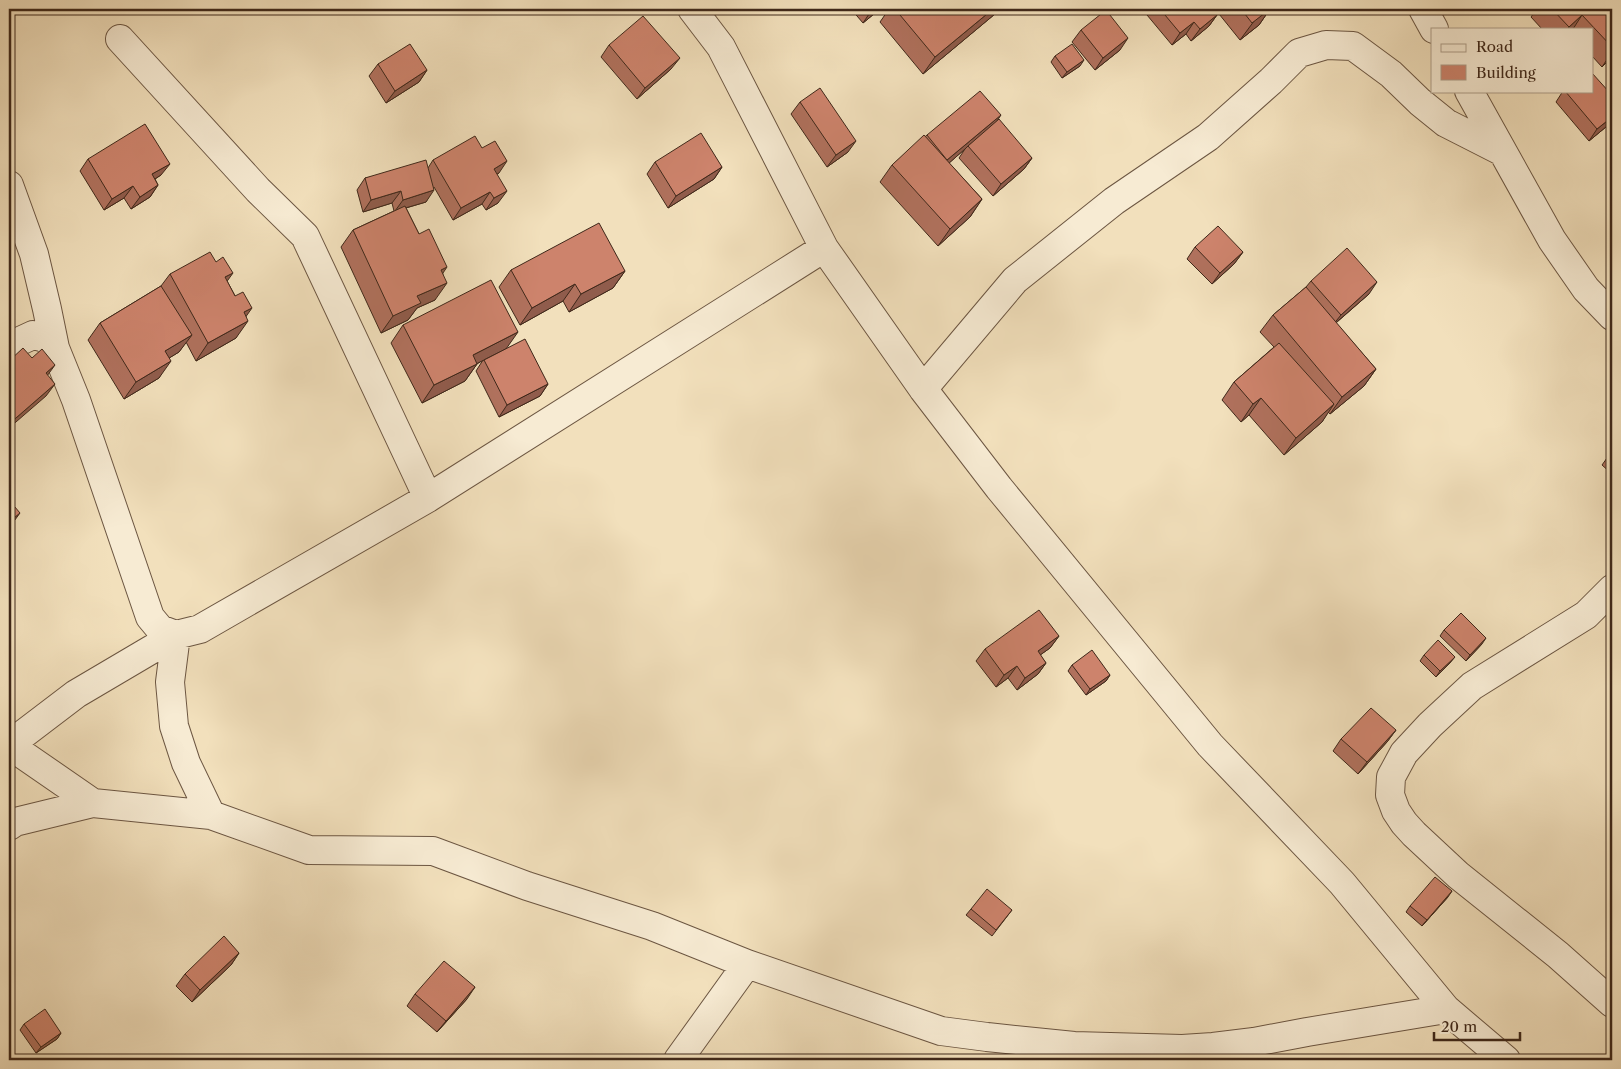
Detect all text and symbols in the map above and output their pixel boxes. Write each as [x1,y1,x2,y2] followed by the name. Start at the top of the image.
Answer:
[1431,28,1594,92] legend
[1476,37,1513,56] text: Road
[1476,63,1536,82] text: Building
[1434,1009,1520,1041] scale bar
[1441,1017,1477,1036] text: 20 m

